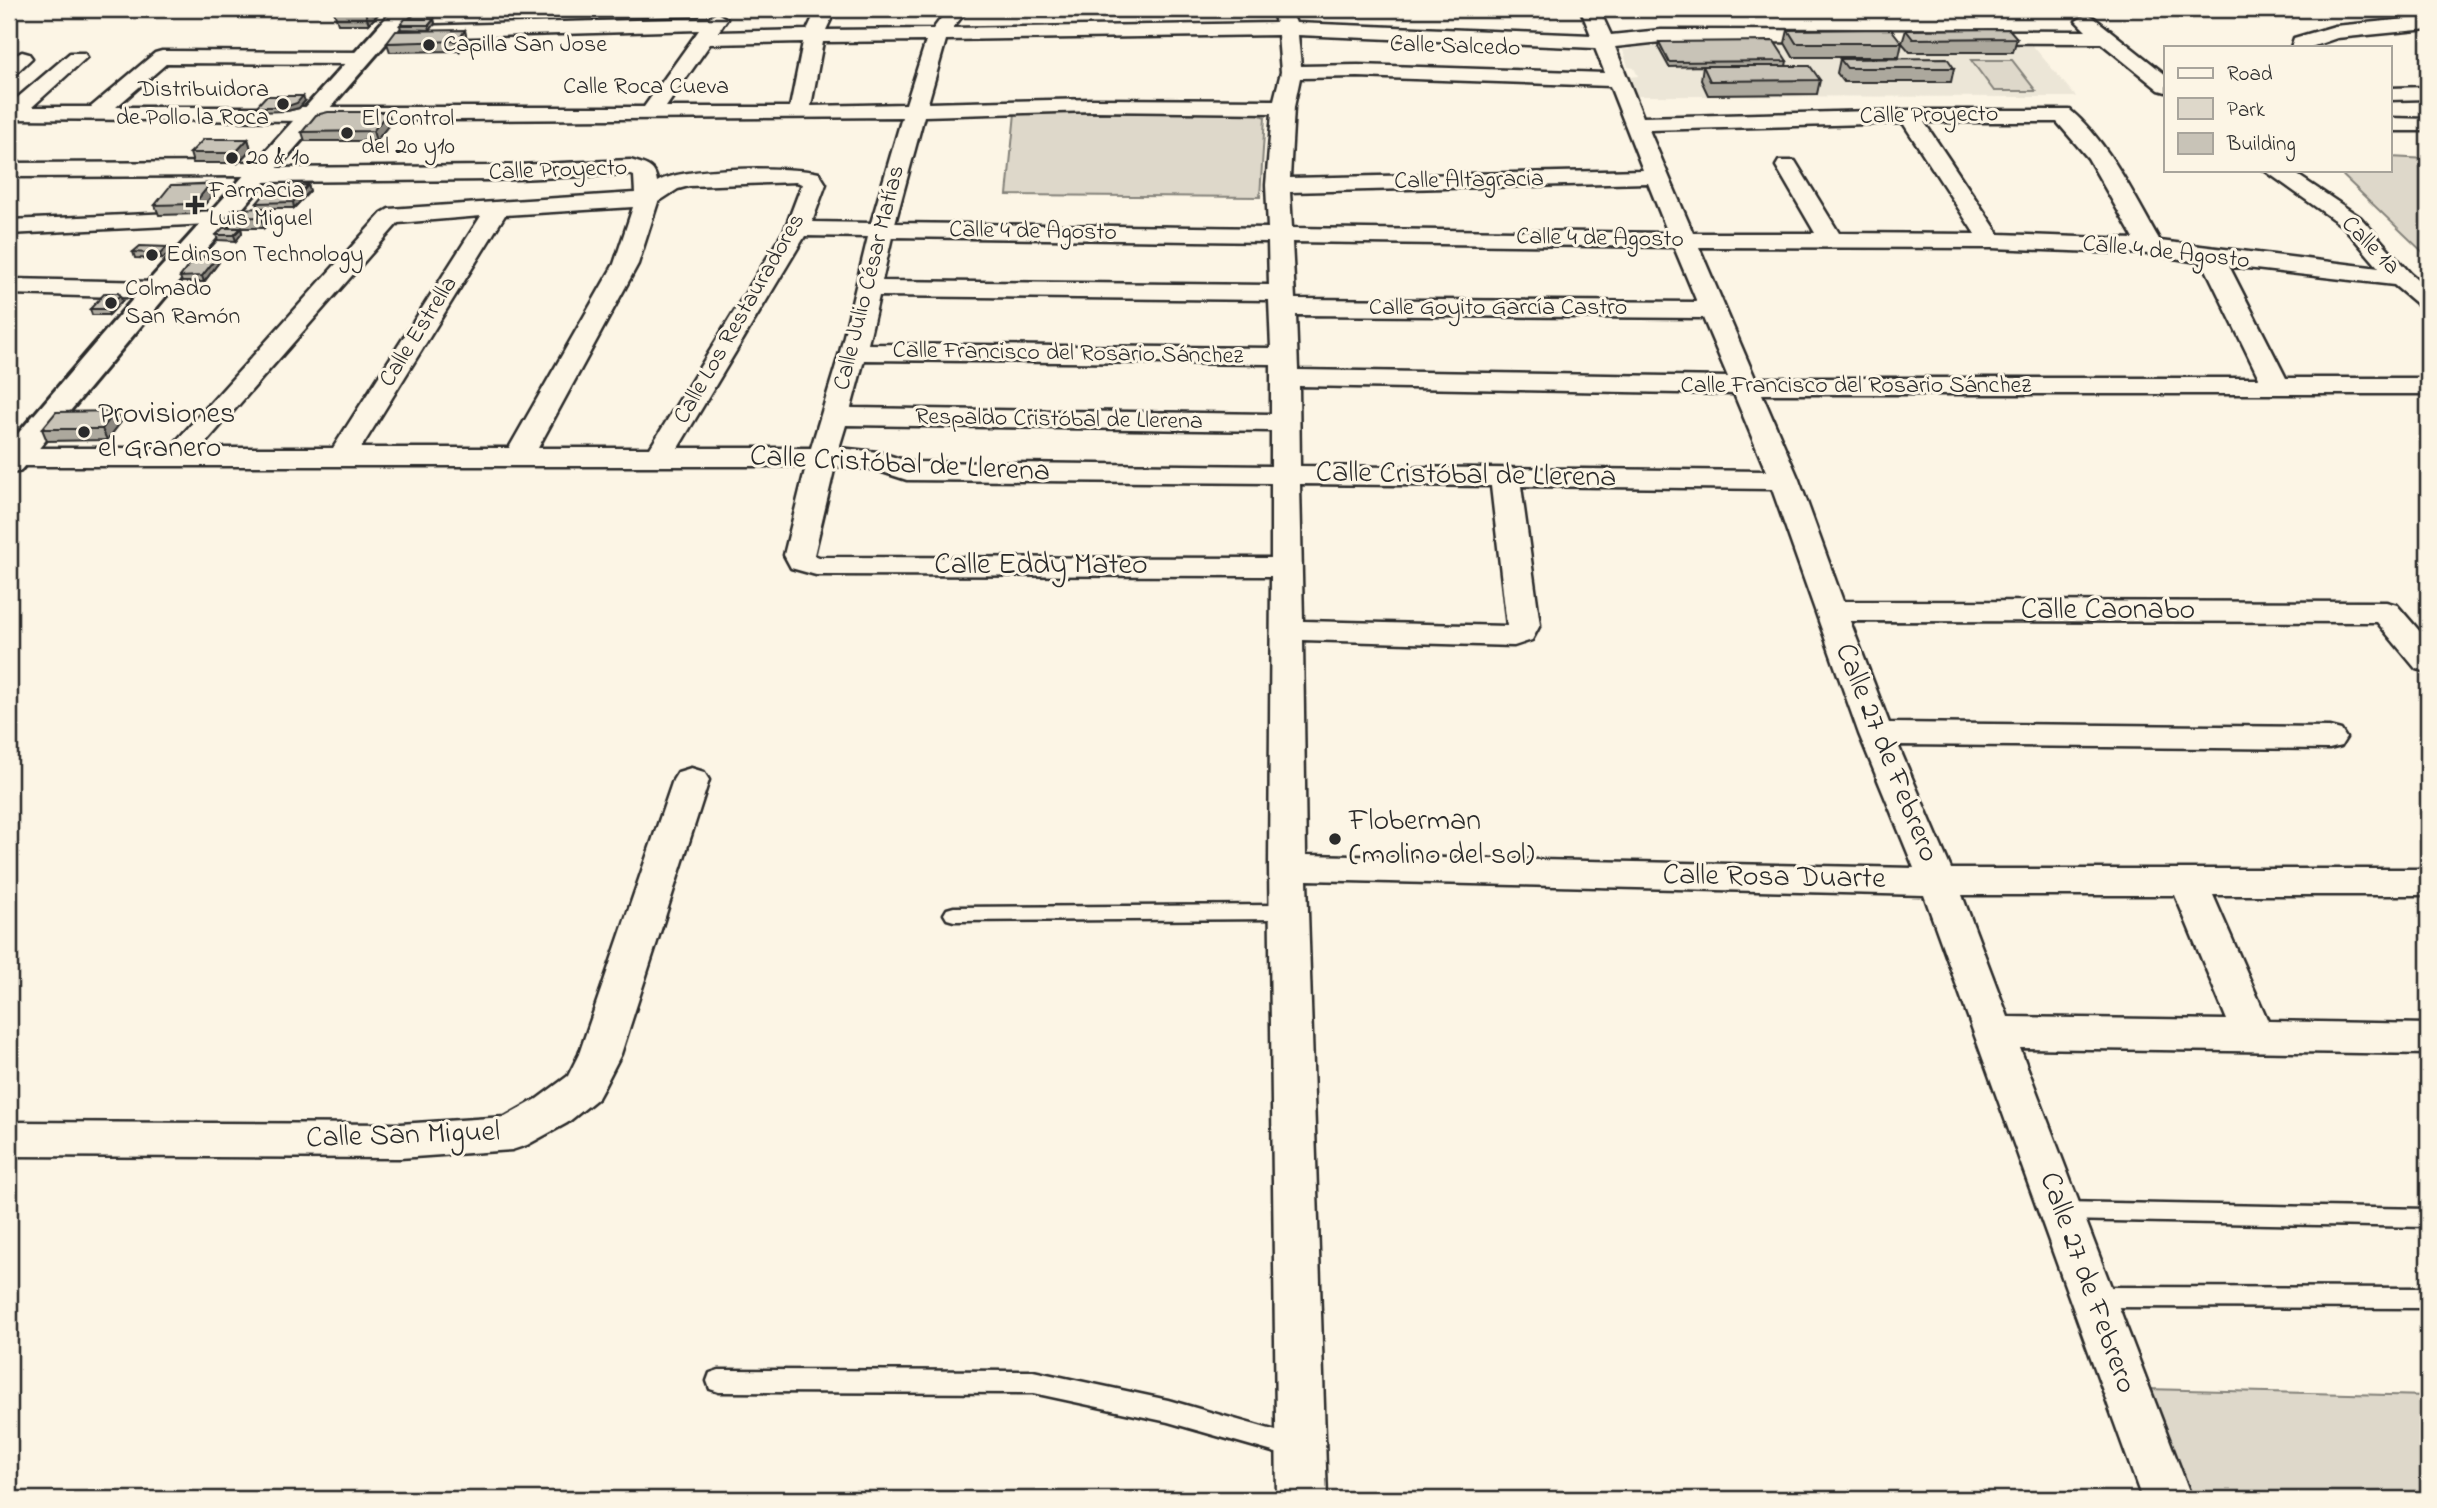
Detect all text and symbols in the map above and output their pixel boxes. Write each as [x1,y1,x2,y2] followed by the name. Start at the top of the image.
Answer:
[1389,27,1521,67] street label: Calle Salcedo
[443,28,607,63] place label: Capilla San Jose
[421,37,437,53] marker: Capilla San Jose
[2164,46,2392,172] legend
[2227,60,2273,90] text: Road
[563,70,729,105] street label: Calle Roca Cueva
[116,73,269,136] place label: Distribuidora de Pollo la Roca
[275,96,291,112] marker: Distribuidora de Pollo la Roca
[2227,96,2266,126] text: Park
[1859,97,1999,136] street label: Calle Proyecto
[361,102,455,166] place label: El Control del 20 y10
[339,125,355,141] marker: El Control del 20 y10
[2226,130,2296,162] text: Building
[246,141,309,176] place label: 20 & 10
[224,150,240,166] marker: 20 & 10
[488,151,628,192] street label: Calle Proyecto
[825,162,915,394] street label: Calle Julio César Matías
[1394,162,1544,200] street label: Calle Altagracia
[208,174,312,237] place label: Farmacia Luis Miguel
[187,197,203,213] marker: Farmacia Luis Miguel
[665,207,815,431] street label: Calle Los Restauradores
[2332,208,2408,284] street label: Calle 1a
[949,213,1117,251] street label: Calle 4 de Agosto
[1516,220,1684,258] street label: Calle 4 de Agosto
[2081,227,2251,279] street label: Calle 4 de Agosto
[166,238,364,274] place label: Edinson Technology
[144,247,160,263] marker: Edinson Technology
[371,270,467,394] street label: Calle Estrella
[125,272,240,335] place label: Colmado San Ramón
[1369,291,1627,327] street label: Calle Goyito García Castro
[103,295,119,311] marker: Colmado San Ramón
[892,333,1245,375] street label: Calle Francisco del Rosario Sánchez
[1681,369,2032,404] street label: Calle Francisco del Rosario Sánchez
[98,393,235,471] place label: Provisiones el Granero
[915,400,1203,440] street label: Respaldo Cristóbal de Llerena
[76,424,92,440] marker: Provisiones el Granero
[749,435,1051,495] street label: Calle Cristóbal de Llerena
[1315,451,1617,501] street label: Calle Cristóbal de Llerena
[934,544,1148,588] street label: Calle Eddy Mateo
[2021,589,2195,633] street label: Calle Caonabo
[1822,637,1950,869] street label: Calle 27 de Febrero
[1348,800,1535,878] place label: Floberman (molino del sol)
[1327,831,1343,847] marker: Floberman (molino del sol)
[1662,854,1886,902] street label: Calle Rosa Duarte
[305,1111,501,1161] street label: Calle San Miguel
[2027,1166,2147,1400] street label: Calle 27 de Febrero

